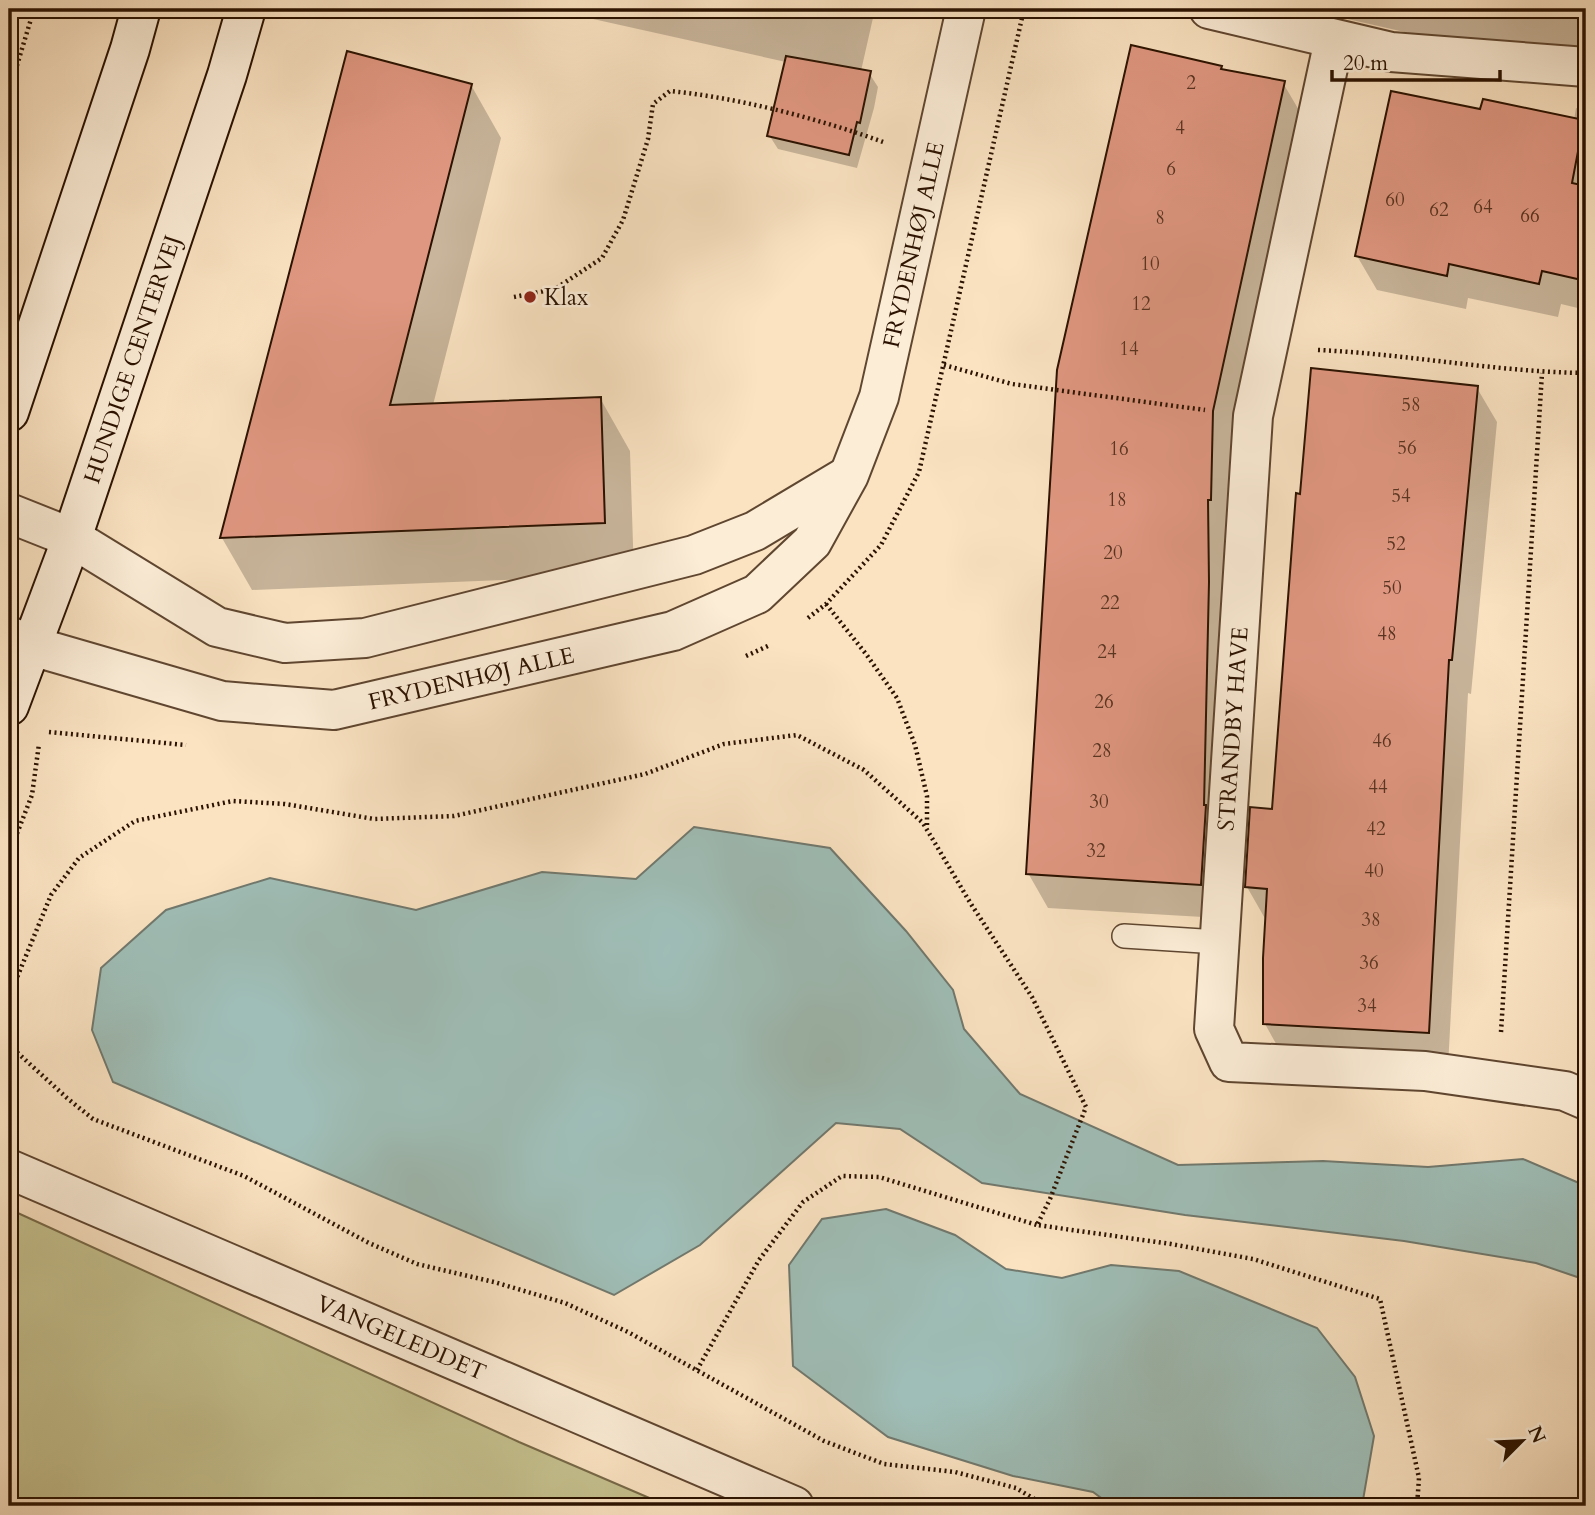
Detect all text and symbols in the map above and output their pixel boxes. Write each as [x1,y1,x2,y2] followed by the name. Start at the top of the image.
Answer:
[1332,38,1500,82] scale bar
[1343,49,1388,78] text: 20 m
[1186,70,1196,96] house number: 2
[1175,115,1185,141] house number: 4
[875,139,951,351] street label: FRYDENHØJ ALLE
[1166,156,1176,182] house number: 6
[1385,187,1405,213] house number: 60
[1473,194,1493,220] house number: 64
[1429,197,1449,223] house number: 62
[1520,203,1540,229] house number: 66
[1155,205,1165,231] house number: 8
[76,231,188,487] street label: HUNDIGE CENTERVEJ
[1140,251,1160,277] house number: 10
[544,282,589,313] place label: Klax
[522,289,538,305] marker: Klax
[1131,291,1151,317] house number: 12
[1119,336,1139,362] house number: 14
[1401,392,1421,418] house number: 58
[1397,435,1417,461] house number: 56
[1109,436,1129,462] house number: 16
[1391,483,1411,509] house number: 54
[1107,487,1127,513] house number: 18
[1386,531,1406,557] house number: 52
[1103,540,1123,566] house number: 20
[1382,575,1402,601] house number: 50
[1100,590,1120,616] house number: 22
[1377,621,1397,647] house number: 48
[1210,626,1256,832] street label: STRANDBY HAVE
[365,639,577,717] street label: FRYDENHØJ ALLE
[1097,639,1117,665] house number: 24
[1094,689,1114,715] house number: 26
[1372,728,1392,754] house number: 46
[1092,738,1112,764] house number: 28
[1368,774,1388,800] house number: 44
[1089,789,1109,815] house number: 30
[1366,816,1386,842] house number: 42
[1086,838,1106,864] house number: 32
[1364,858,1384,884] house number: 40
[1361,907,1381,933] house number: 38
[1359,950,1379,976] house number: 36
[1357,993,1377,1019] house number: 34
[312,1287,491,1388] street label: VANGELEDDET
[1486,1406,1556,1476] north arrow
[1521,1422,1552,1448] text: N

